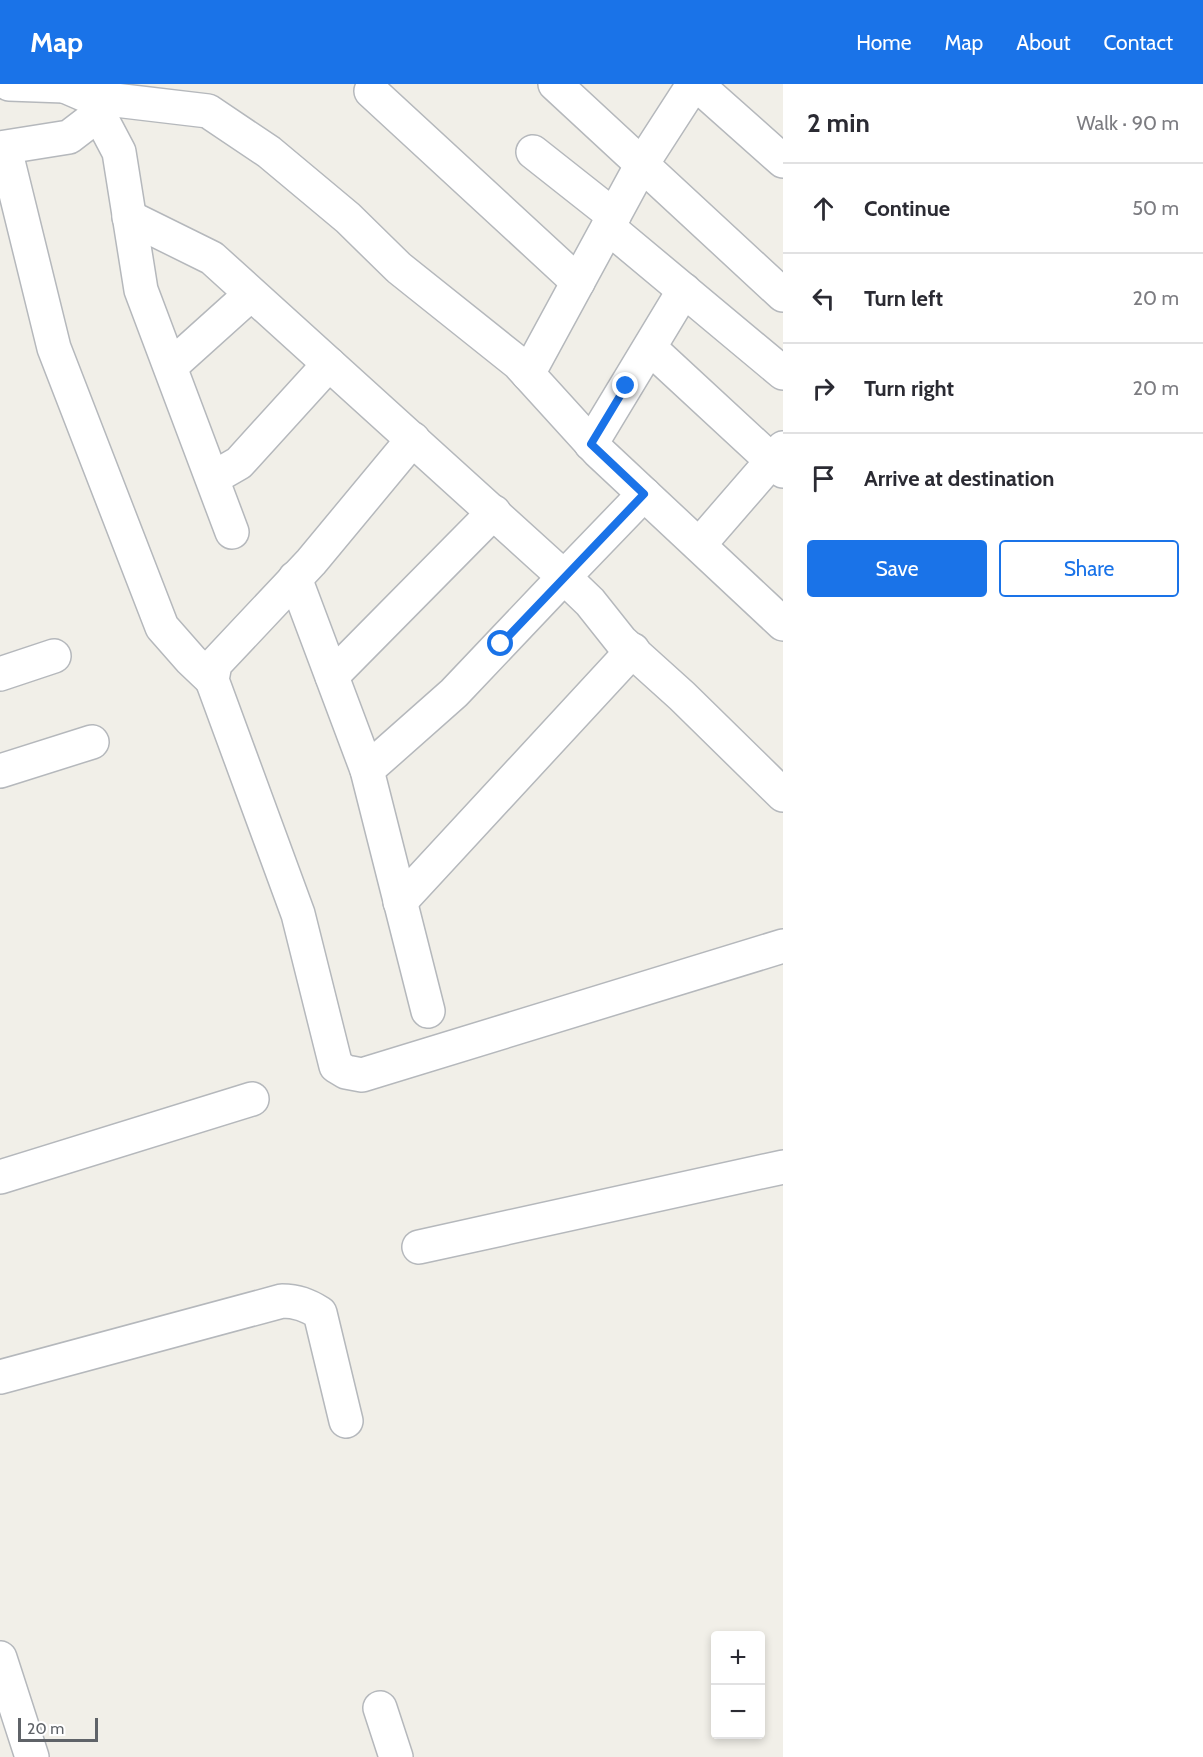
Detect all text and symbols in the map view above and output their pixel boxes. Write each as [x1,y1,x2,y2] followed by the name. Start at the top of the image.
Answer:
[30,25,83,59] text: Map
[856,30,912,55] text: Home
[945,30,983,55] text: Map
[1016,30,1070,55] text: About
[1103,30,1173,55] text: Contact
[807,107,870,139] text: 2 min
[1076,111,1179,135] text: Walk · 90 m
[807,192,840,225] icon: ahead
[864,195,950,222] text: Continue
[1132,196,1179,220] text: 50 m
[807,282,840,315] icon: left
[864,285,943,312] text: Turn left
[1133,286,1179,310] text: 20 m
[612,372,638,398] route end
[807,372,840,405] icon: right
[864,375,954,402] text: Turn right
[1133,376,1179,400] text: 20 m
[807,462,840,495] icon: arrive
[864,465,1054,492] text: Arrive at destination
[807,540,987,597] button: Save
[999,540,1179,597] button: Share
[487,630,513,656] route start
[711,1631,765,1739] map controls
[711,1631,765,1685] button: +
[711,1685,765,1739] button: −
[18,1715,98,1742] scale bar
[27,1719,64,1738] text: 20 m

